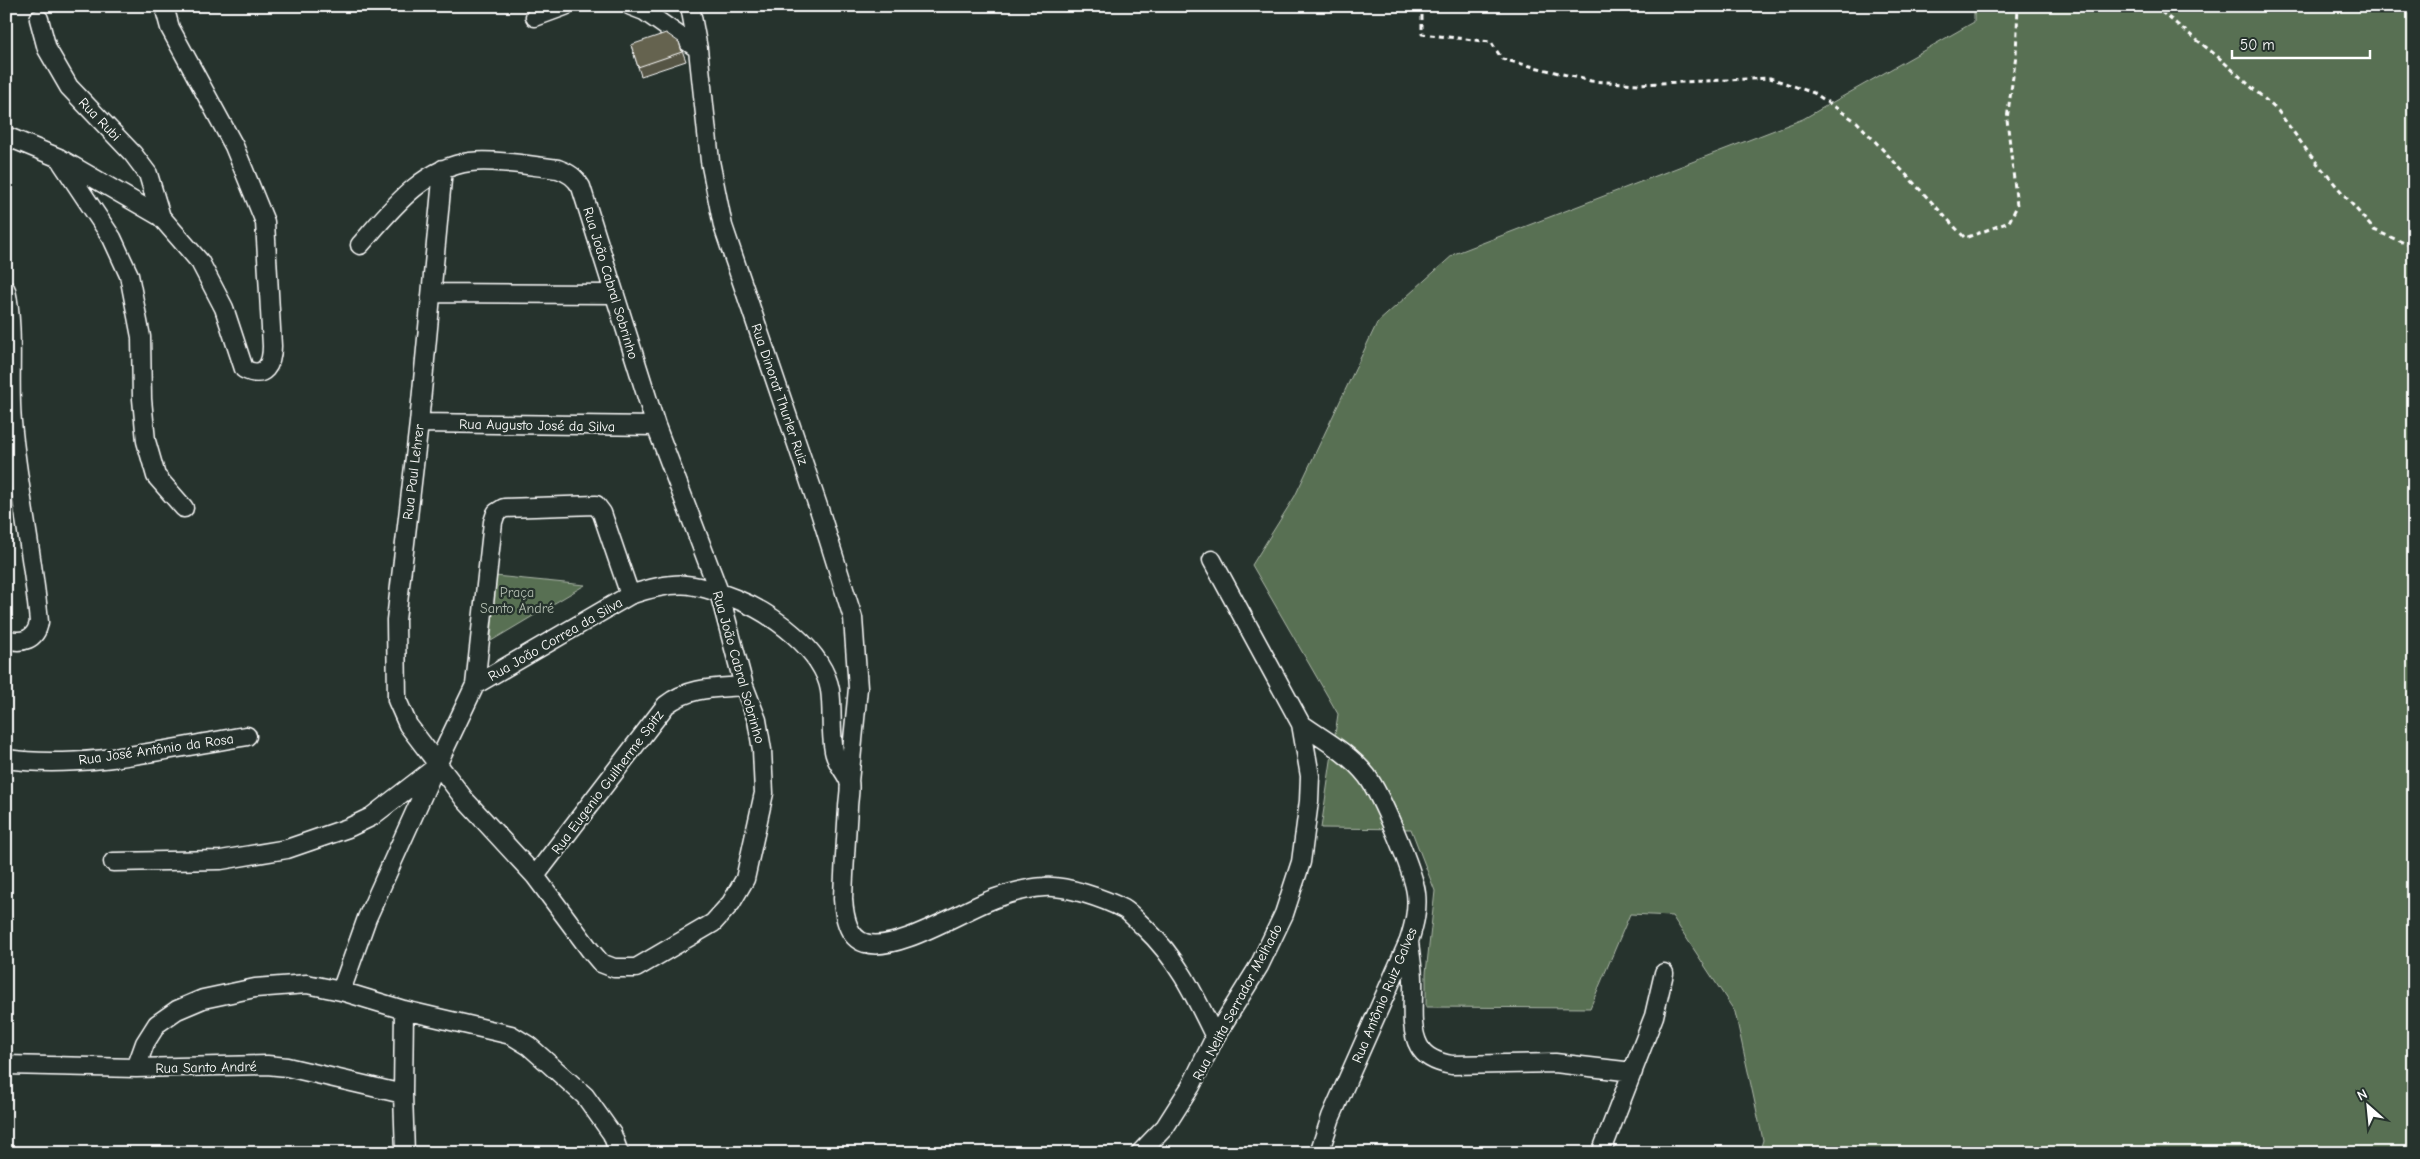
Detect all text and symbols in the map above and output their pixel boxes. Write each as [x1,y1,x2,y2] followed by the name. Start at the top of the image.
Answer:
[2232,28,2370,60] scale bar
[2240,36,2275,54] text: 50 m
[75,94,124,145] street label: Rua Rubi
[579,205,642,361] street label: Rua João Cabral Sobrinho
[747,321,812,467] street label: Rua Dinorat Thurler Ruiz
[459,416,615,435] street label: Rua Augusto José da Silva
[399,423,428,521] street label: Rua Paul Lehrer
[480,584,554,617] park label: Praça Santo André
[709,589,768,745] street label: Rua João Cabral Sobrinho
[485,594,625,685] street label: Rua João Correa da Silva
[548,707,667,858] street label: Rua Eugenio Guilherme Spitz
[78,730,235,769] street label: Rua José Antônio da Rosa
[1189,921,1286,1083] street label: Rua Nelita Serrador Melhado
[1348,925,1421,1065] street label: Rua Antônio Ruiz Galves
[155,1058,257,1077] street label: Rua Santo André
[2342,1082,2392,1132] north arrow
[2354,1085,2370,1105] text: N

